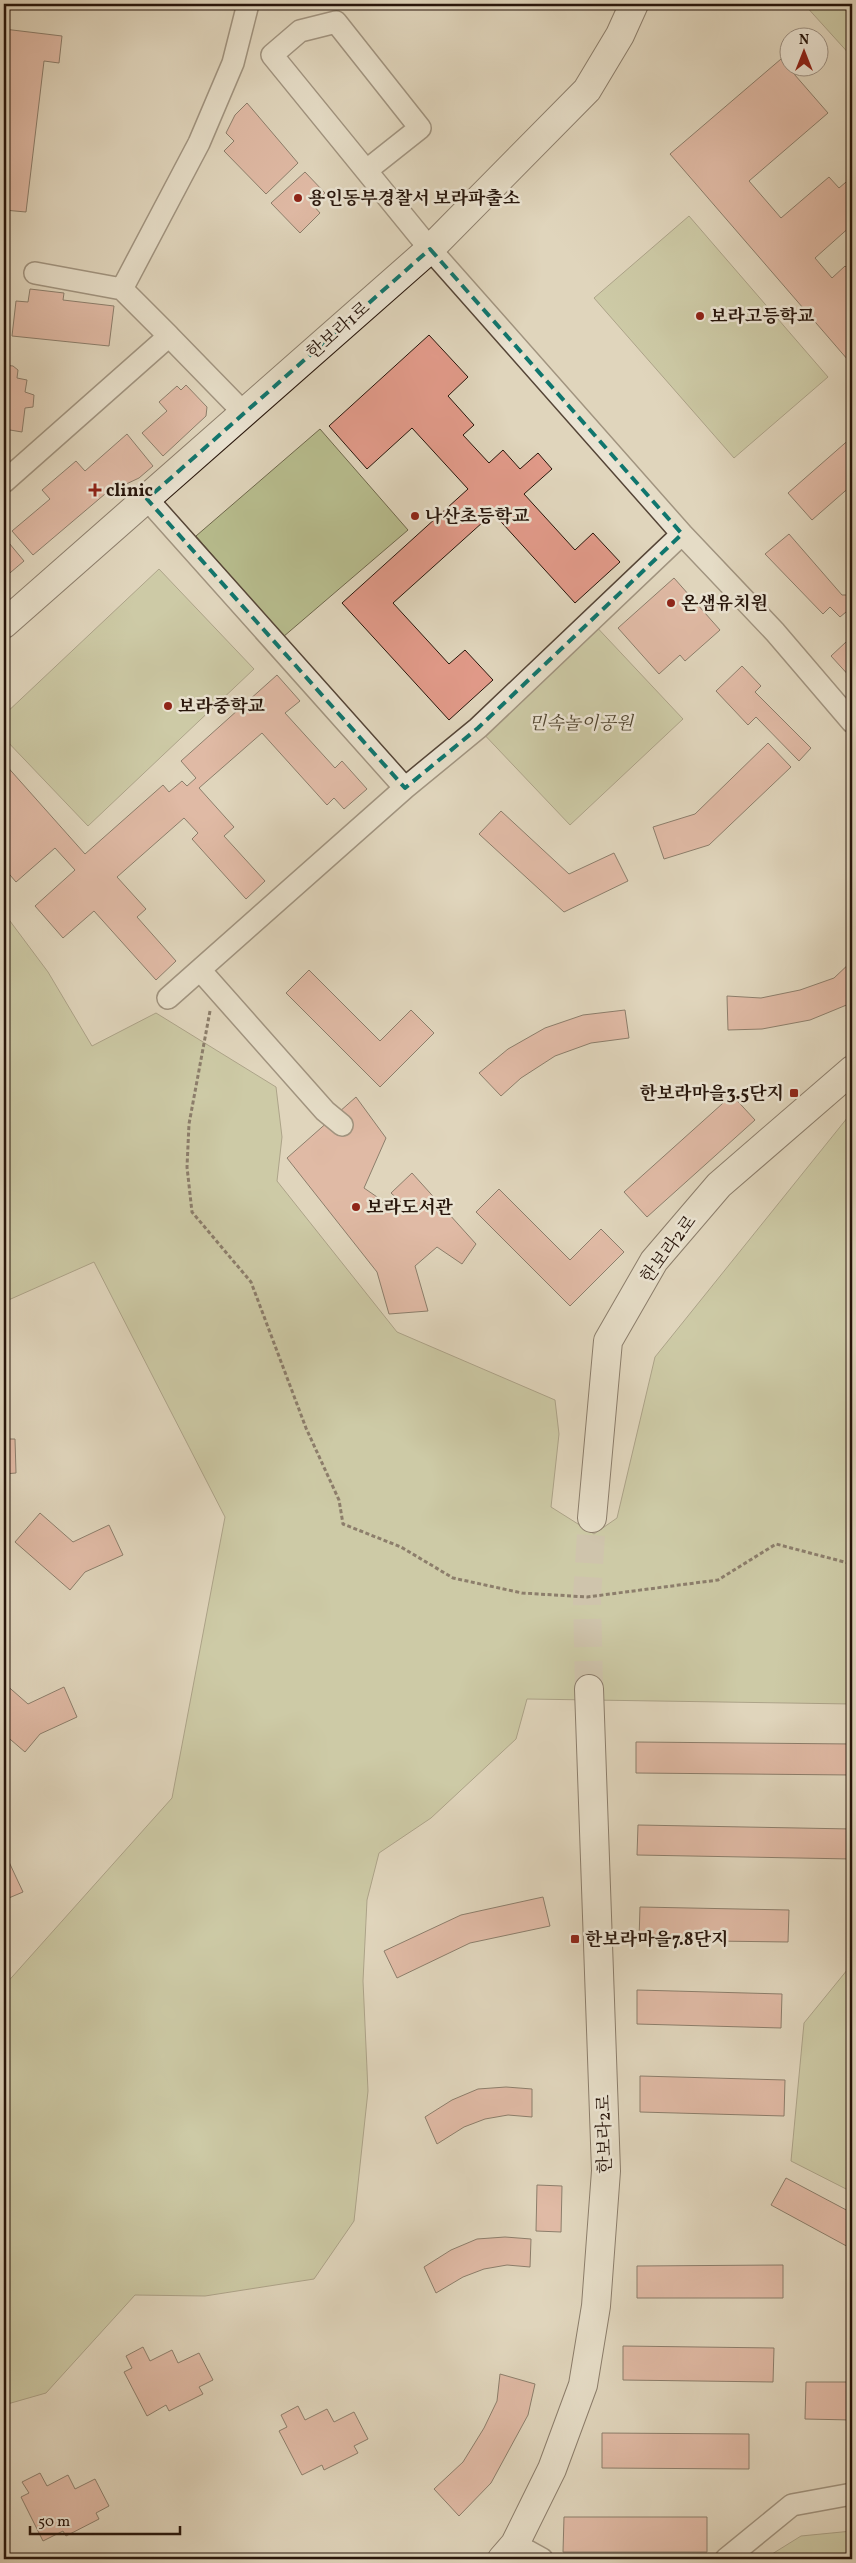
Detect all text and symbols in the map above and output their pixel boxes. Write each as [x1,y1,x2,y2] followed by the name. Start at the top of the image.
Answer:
[778,28,828,78] north arrow
[799,31,809,50] text: N
[308,187,521,212] place label: 용인동부경찰서 보라파출소
[292,192,304,204] marker: 용인동부경찰서 보라파출소
[302,297,376,366] street label: 한보라1로
[710,305,815,330] place label: 보라고등학교
[694,310,706,322] marker: 보라고등학교
[106,479,153,504] place label: clinic
[88,483,102,497] marker: clinic
[425,505,530,530] place label: 나산초등학교
[409,510,421,522] marker: 나산초등학교
[681,592,768,617] place label: 온샘유치원
[665,597,677,609] marker: 온샘유치원
[178,695,266,720] place label: 보라중학교
[162,700,174,712] marker: 보라중학교
[529,712,635,737] park label: 민속놀이공원
[640,1082,784,1107] place label: 한보라마을3.5단지
[788,1087,800,1099] marker: 한보라마을3.5단지
[366,1196,454,1221] place label: 보라도서관
[350,1201,362,1213] marker: 보라도서관
[635,1211,703,1289] street label: 한보라2로
[585,1928,728,1953] place label: 한보라마을7.8단지
[569,1933,581,1945] marker: 한보라마을7.8단지
[592,2094,619,2174] street label: 한보라2로
[30,2503,180,2535] scale bar
[38,2512,70,2533] text: 50 m

